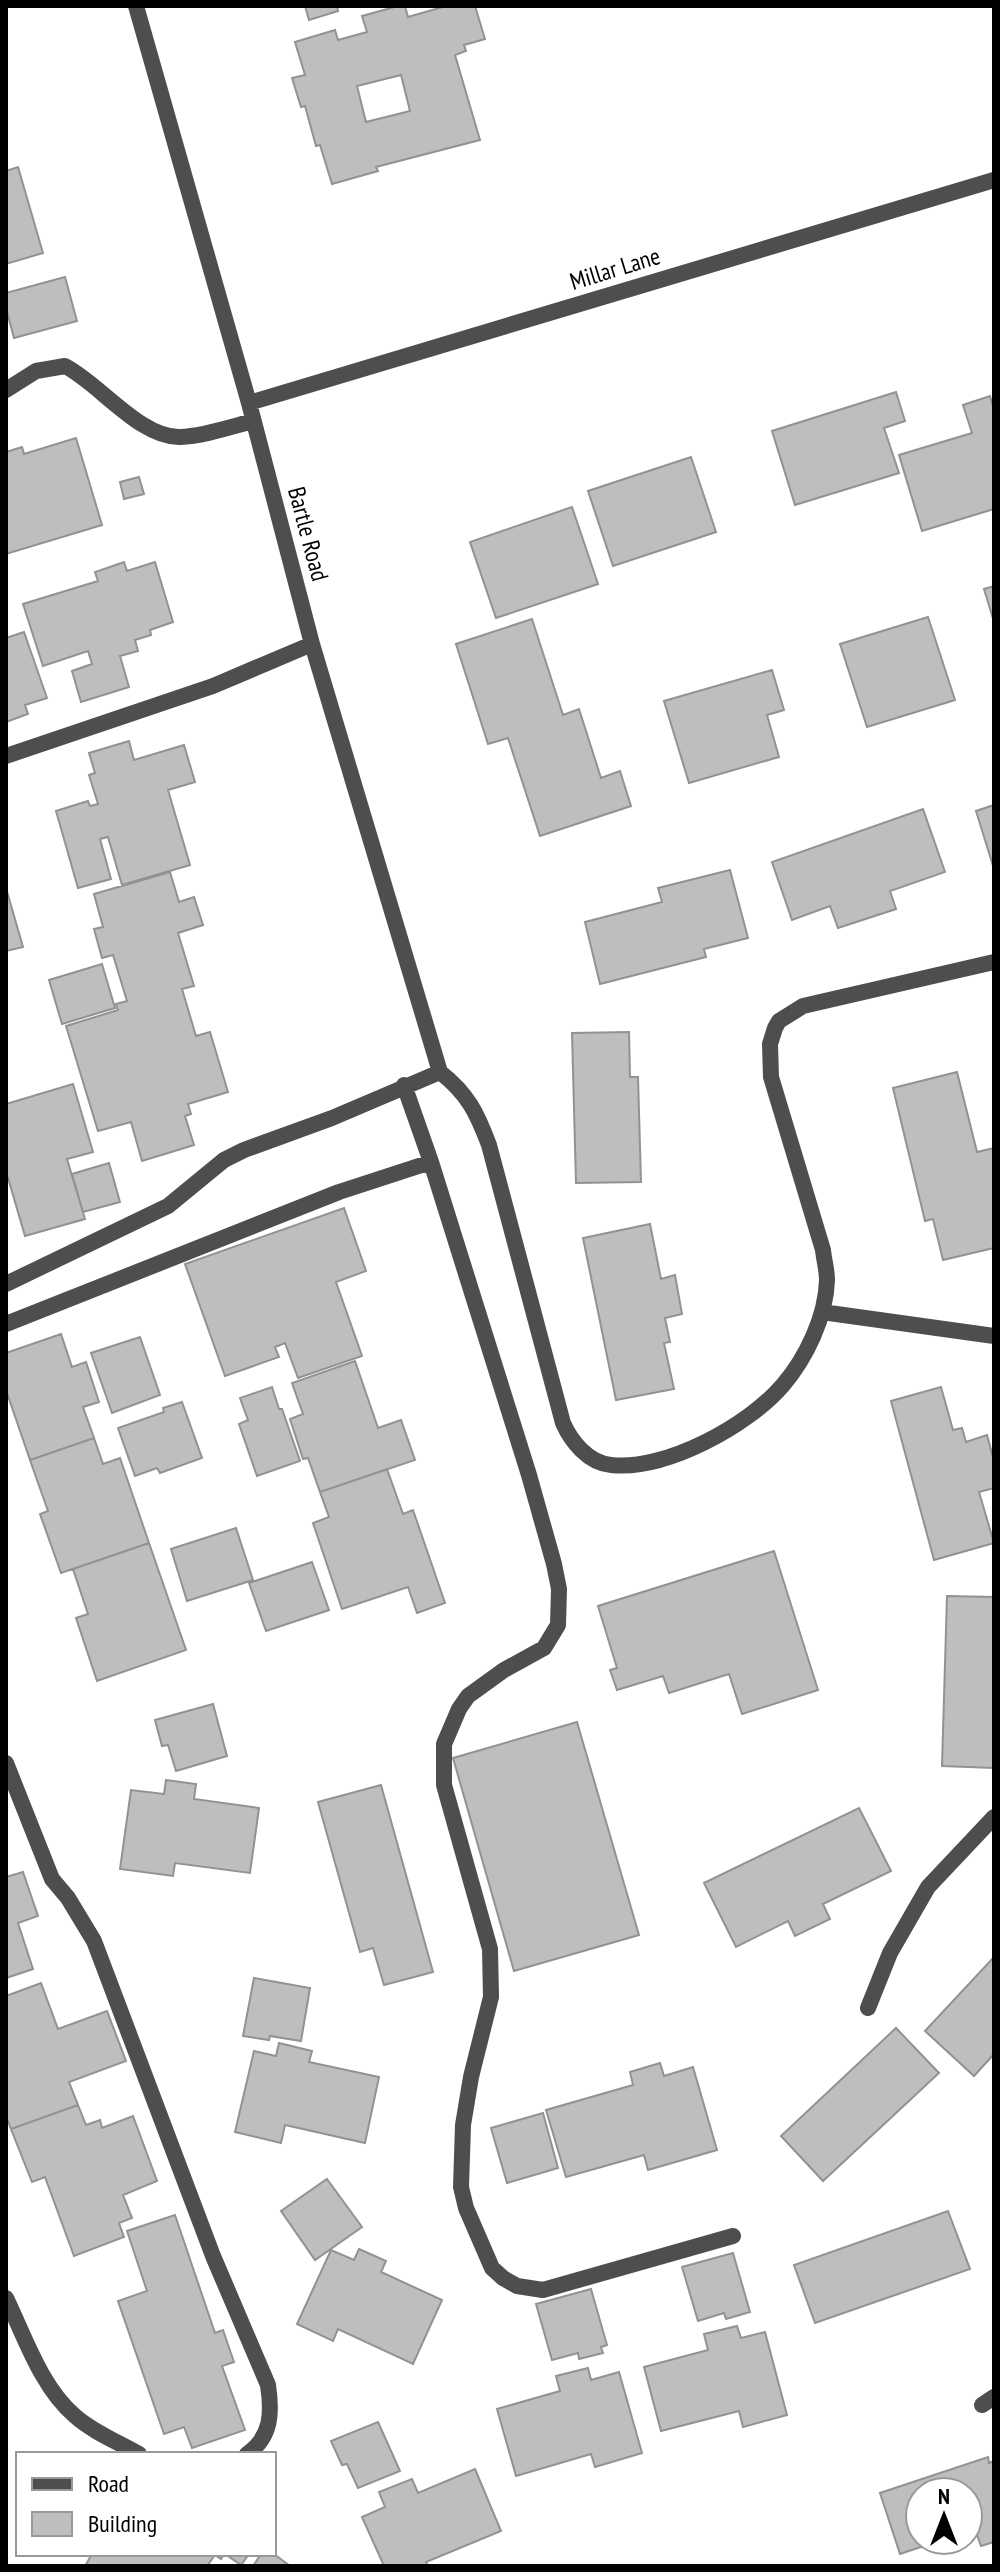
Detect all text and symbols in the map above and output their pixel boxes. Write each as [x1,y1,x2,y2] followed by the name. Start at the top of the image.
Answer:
[566,240,664,297] street label: Millar Lane
[281,483,336,584] street label: Bartle Road
[16,2452,276,2556] legend
[88,2468,129,2499] text: Road
[904,2476,984,2556] north arrow
[938,2482,950,2510] text: N
[88,2508,157,2539] text: Building

